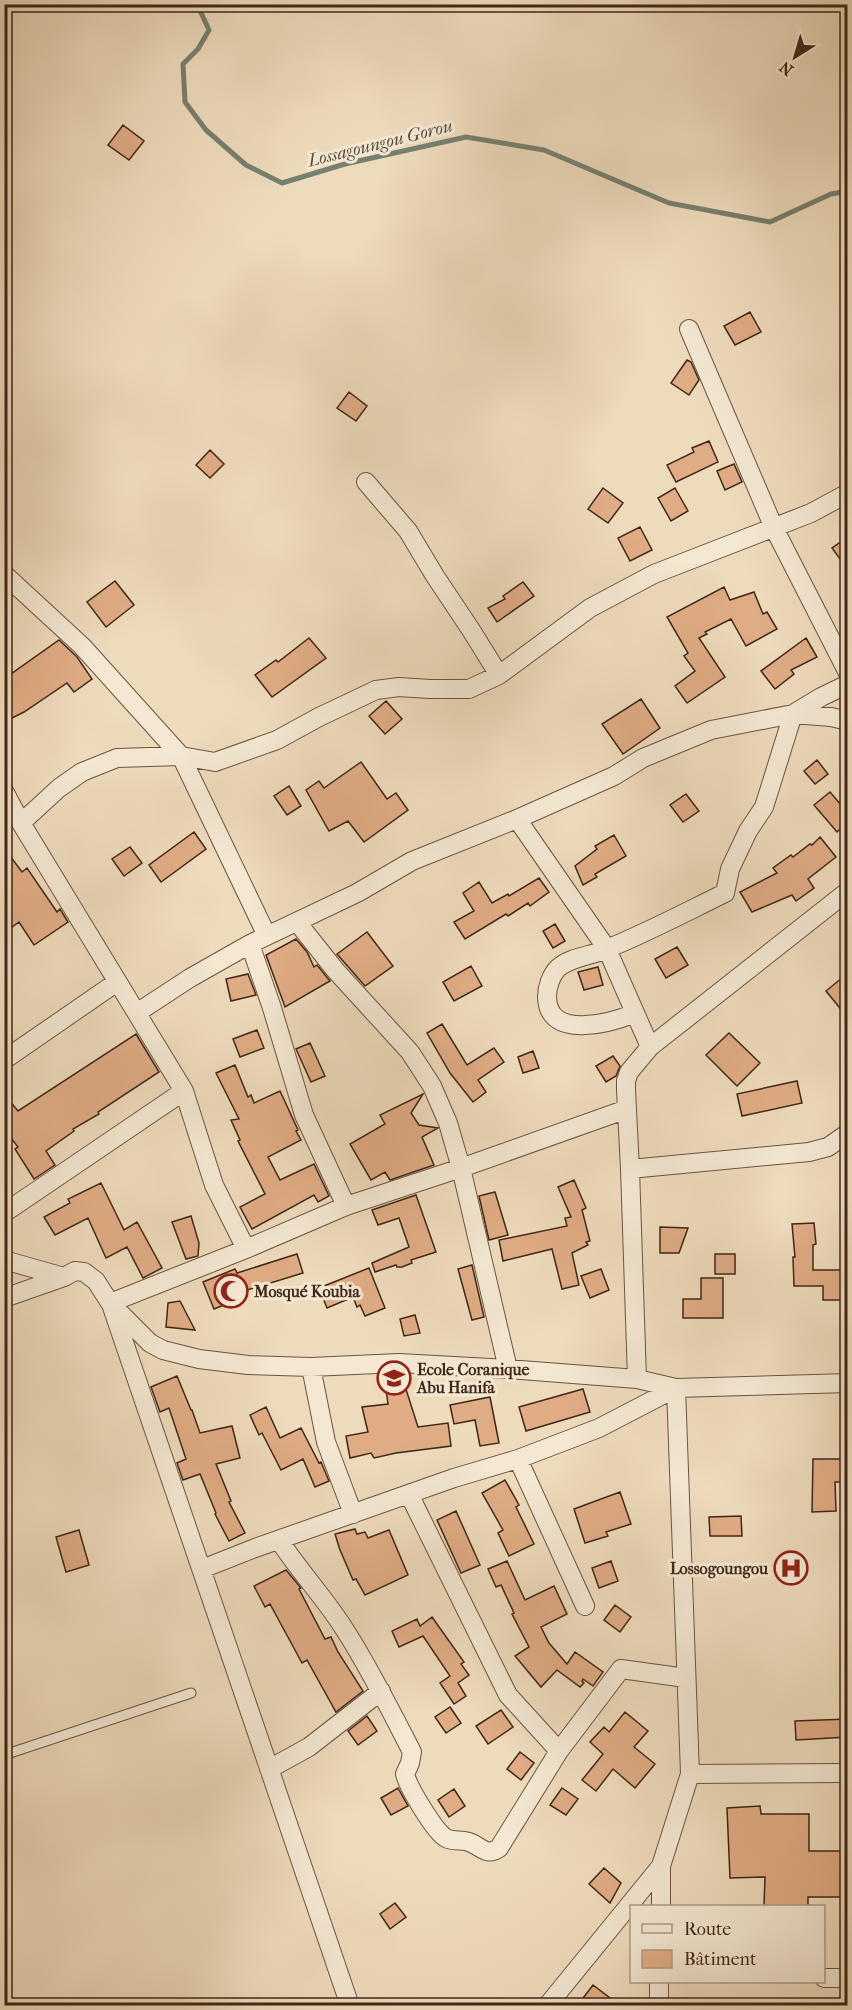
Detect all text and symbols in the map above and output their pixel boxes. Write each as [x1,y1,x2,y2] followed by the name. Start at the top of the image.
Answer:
[765,27,825,87] north arrow
[775,57,797,80] text: N
[304,115,455,172] water label: Lossagoungou Gorou
[213,1273,249,1309] mosque icon: Mosqué Koubia
[253,1282,360,1302] place label: Mosqué Koubia
[376,1360,412,1396] school or university icon: Ecole Coranique Abu Hanifa
[416,1360,530,1397] place label: Ecole Coranique Abu Hanifa
[773,1550,809,1586] hospital icon: Lossogoungou
[670,1559,769,1579] place label: Lossogoungou
[630,1905,825,1983] legend
[684,1919,731,1940] text: Route
[684,1949,757,1970] text: Bâtiment

